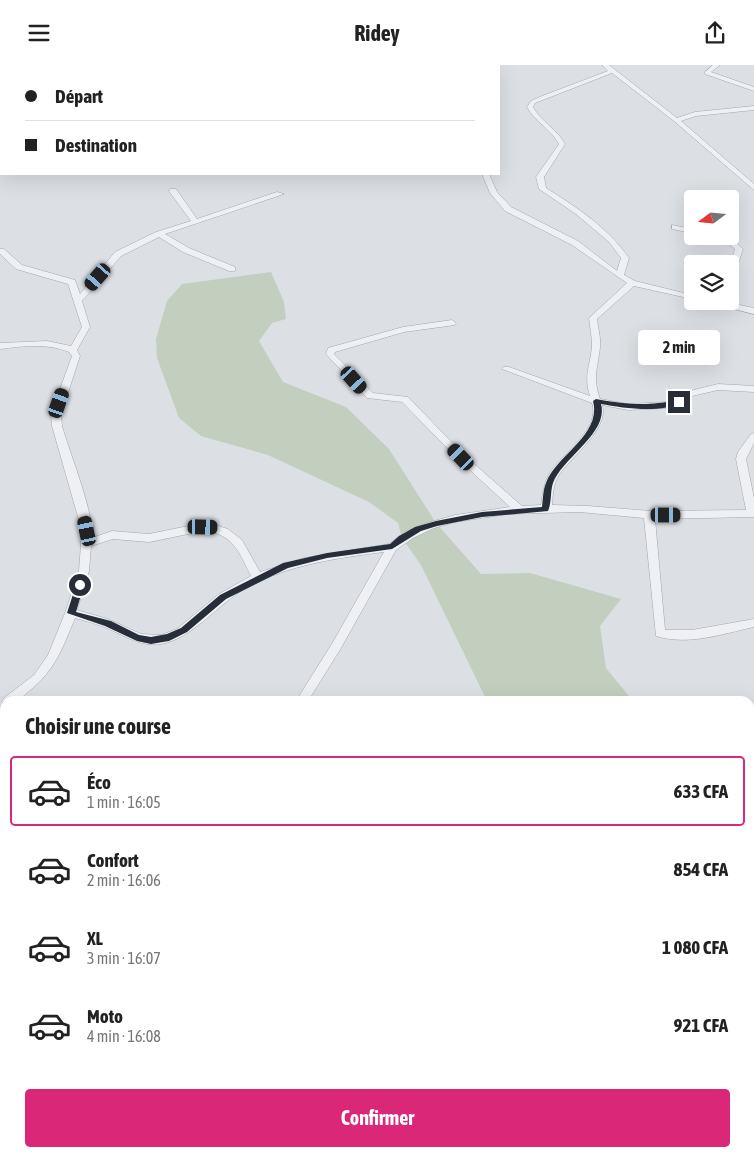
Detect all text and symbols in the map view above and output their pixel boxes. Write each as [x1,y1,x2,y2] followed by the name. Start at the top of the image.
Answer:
[25,19,53,47] icon: menu
[701,19,729,47] icon: share
[354,20,400,46] text: Ridey
[55,85,103,107] text: Départ
[55,134,137,156] text: Destination
[684,190,739,245] north arrow
[684,190,739,310] map controls
[684,255,739,310] button: layers
[82,261,113,293] car
[638,329,720,365] callout: 2 min
[663,338,695,356] text: 2 min
[338,364,369,396] car
[47,386,70,420] car
[668,391,690,413] route end
[445,441,476,473] car
[651,508,681,523] car
[76,515,97,547] car
[187,519,218,535] car
[69,574,91,596] route start
[25,713,171,739] text: Choisir une course
[27,769,72,814] icon: car
[87,771,111,793] text: Éco
[673,780,728,802] text: 633 CFA
[87,793,161,811] text: 1 min · 16:05
[27,847,72,892] icon: car
[87,849,139,871] text: Confort
[673,858,728,880] text: 854 CFA
[87,871,161,889] text: 2 min · 16:06
[27,925,72,970] icon: car
[87,927,103,949] text: XL
[662,936,728,958] text: 1 080 CFA
[87,949,161,967] text: 3 min · 16:07
[27,1003,72,1048] icon: car
[87,1005,123,1027] text: Moto
[673,1014,728,1036] text: 921 CFA
[87,1027,161,1045] text: 4 min · 16:08
[25,1089,730,1147] button: Confirmer

